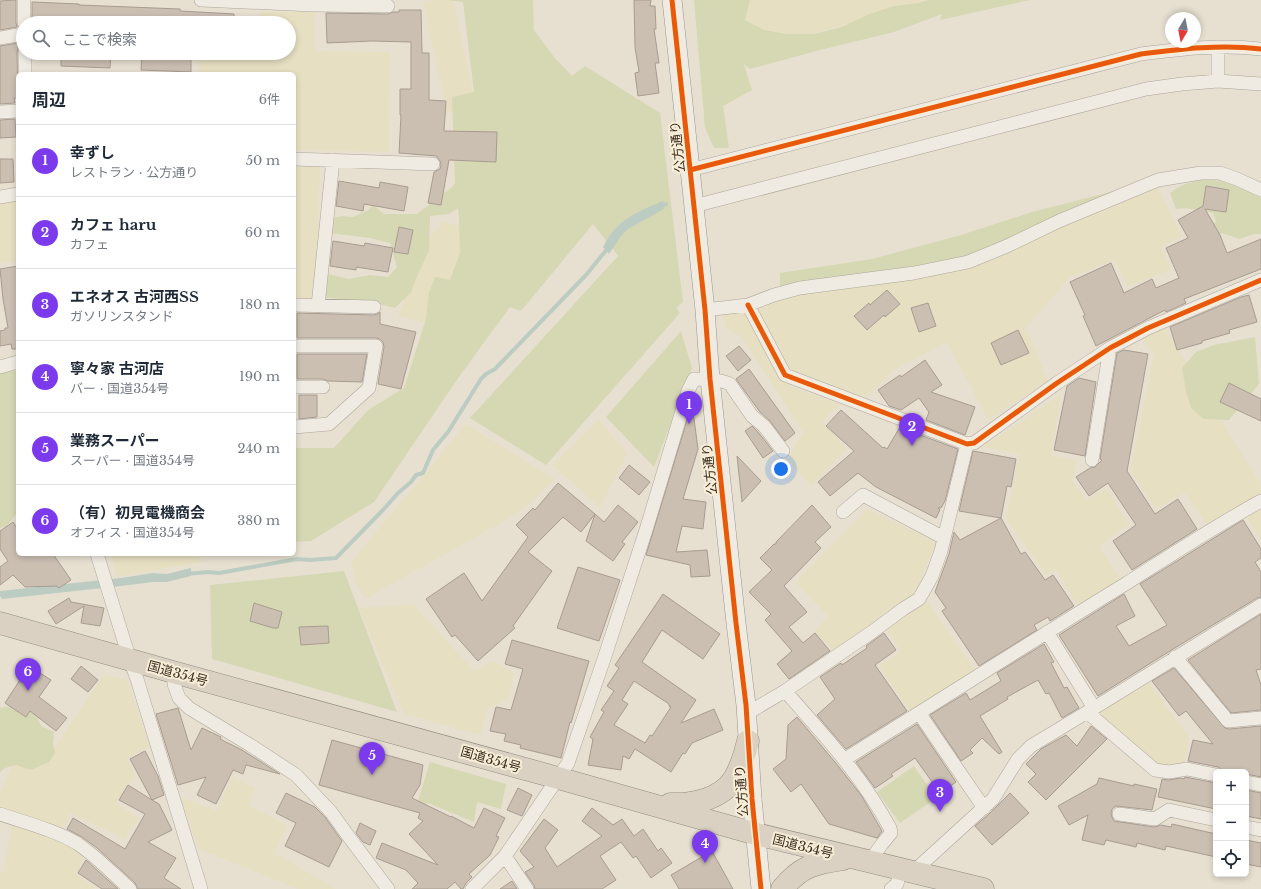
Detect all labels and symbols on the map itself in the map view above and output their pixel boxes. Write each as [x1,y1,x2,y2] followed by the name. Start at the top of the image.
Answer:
[1165,12,1201,48] north arrow
[666,120,689,174] street label: 公方通り
[676,391,702,424] pin: 1
[899,413,925,446] pin: 2
[698,442,721,496] street label: 公方通り
[771,459,791,479] your location
[146,657,210,690] street label: 国道354号
[15,658,41,691] pin: 6
[359,742,385,775] pin: 5
[459,743,523,776] street label: 国道354号
[731,764,752,818] street label: 公方通り
[927,779,953,812] pin: 3
[692,830,718,863] pin: 4
[771,831,835,862] street label: 国道354号

